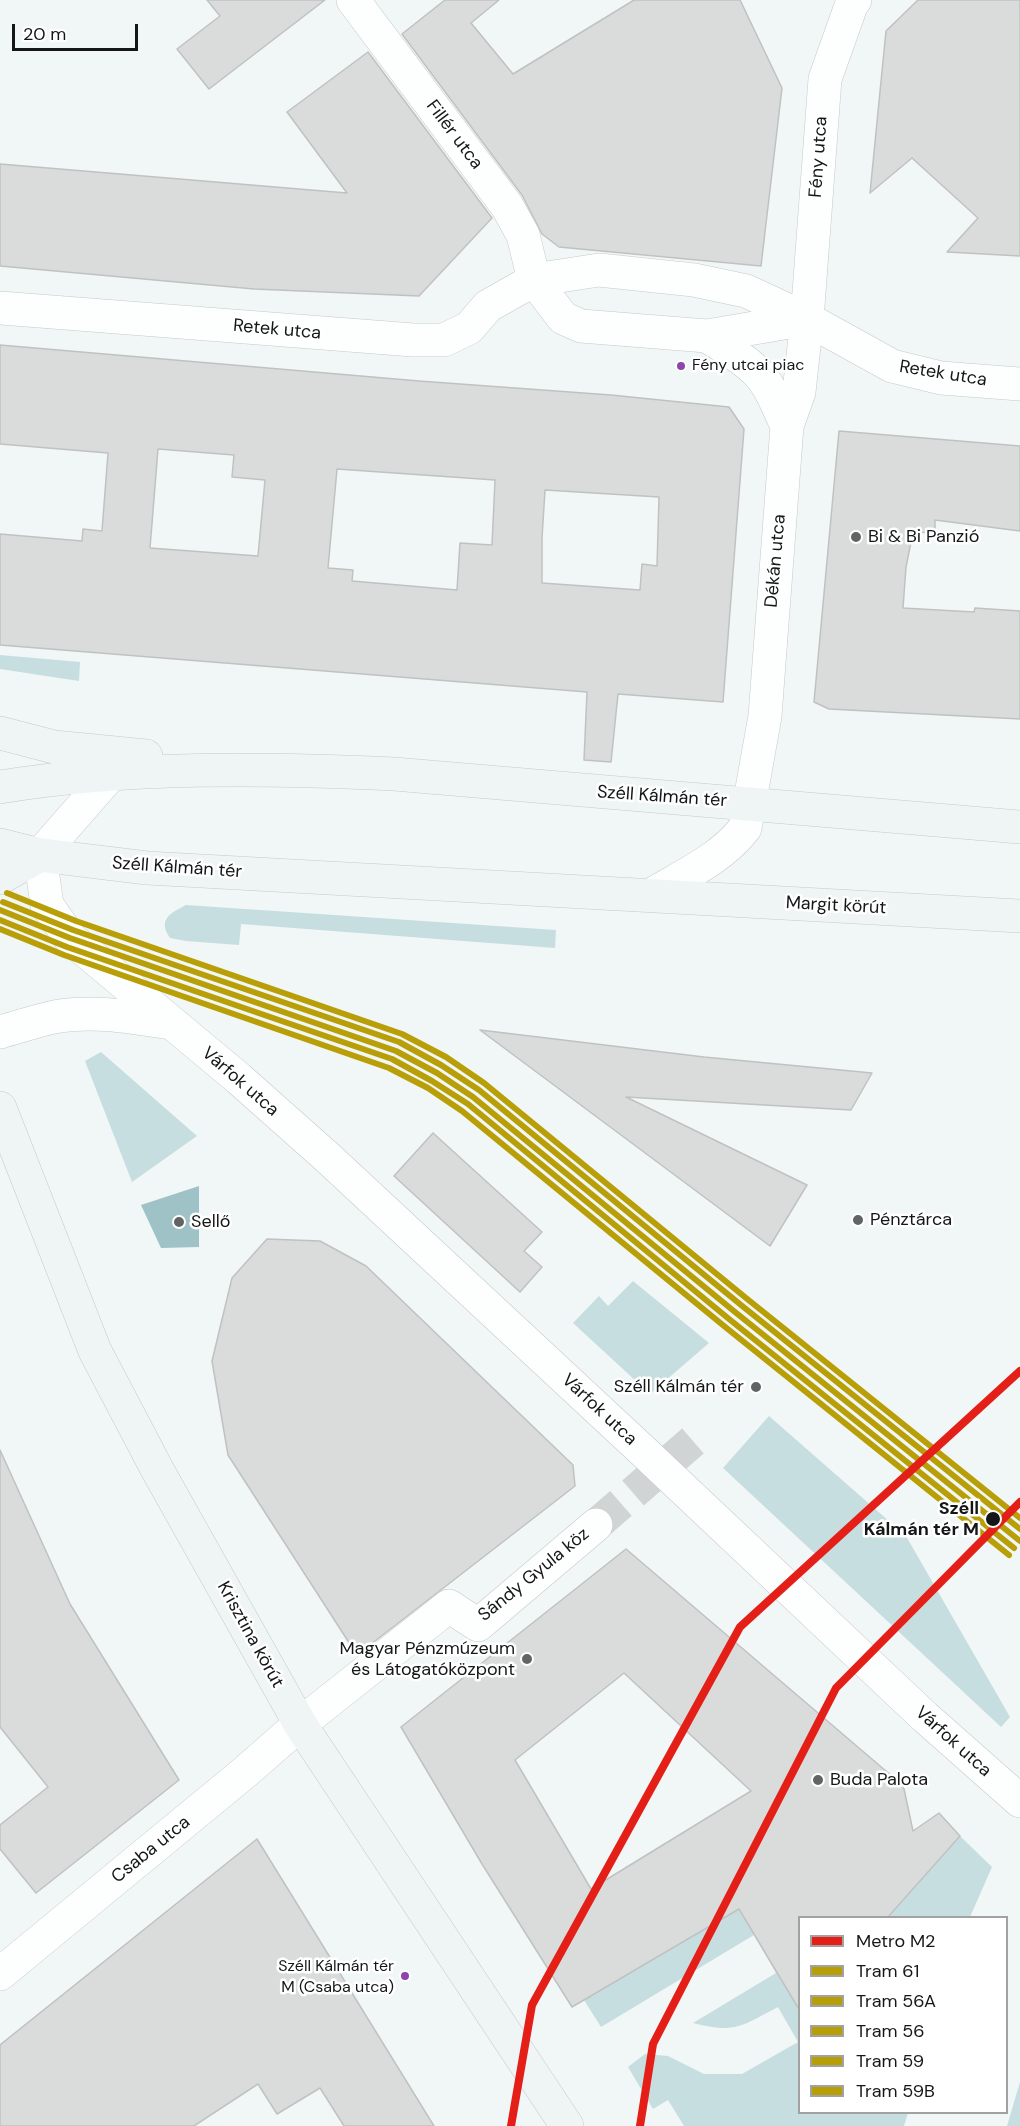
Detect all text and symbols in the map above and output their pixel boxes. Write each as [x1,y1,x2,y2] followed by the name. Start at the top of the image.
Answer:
[15,12,141,50] scale bar
[23,22,66,46] text: 20 m
[421,96,487,174] street label: Fillér utca
[805,116,833,198] street label: Fény utca
[232,315,322,345] street label: Retek utca
[692,356,804,376] place label: Fény utcai piac
[898,356,988,392] street label: Retek utca
[675,360,687,372] marker: Fény utcai piac
[761,513,791,609] street label: Dékán utca
[868,526,979,548] place label: Bi & Bi Panzió
[849,530,863,544] marker: Bi & Bi Panzió
[596,782,728,812] street label: Széll Kálmán tér
[111,853,243,883] street label: Széll Kálmán tér
[785,893,887,919] street label: Margit körút
[197,1043,283,1121] street label: Várfok utca
[870,1209,952,1231] place label: Pénztárca
[191,1211,230,1233] place label: Sellő
[851,1213,865,1227] marker: Pénztárca
[172,1215,186,1229] marker: Sellő
[557,1370,641,1450] street label: Várfok utca
[614,1376,744,1398] place label: Széll Kálmán tér
[749,1380,763,1394] marker: Széll Kálmán tér
[864,1498,979,1540] place label: Széll Kálmán tér M
[984,1510,1002,1528] marker: Széll Kálmán tér M
[474,1524,594,1626] street label: Sándy Gyula köz
[212,1578,288,1692] street label: Krisztina körút
[339,1638,515,1680] place label: Magyar Pénzmúzeum és Látogatóközpont
[520,1652,534,1666] marker: Magyar Pénzmúzeum és Látogatóközpont
[910,1702,996,1782] street label: Várfok utca
[830,1769,928,1791] place label: Buda Palota
[811,1773,825,1787] marker: Buda Palota
[107,1812,195,1888] street label: Csaba utca
[798,1916,1008,2114] legend
[856,1929,935,1953] text: Metro M2
[278,1957,394,1995] place label: Széll Kálmán tér M (Csaba utca)
[856,1959,919,1983] text: Tram 61
[399,1970,411,1982] marker: Széll Kálmán tér M (Csaba utca)
[856,1989,936,2013] text: Tram 56A
[856,2019,925,2043] text: Tram 56
[856,2049,924,2073] text: Tram 59
[856,2079,935,2103] text: Tram 59B

